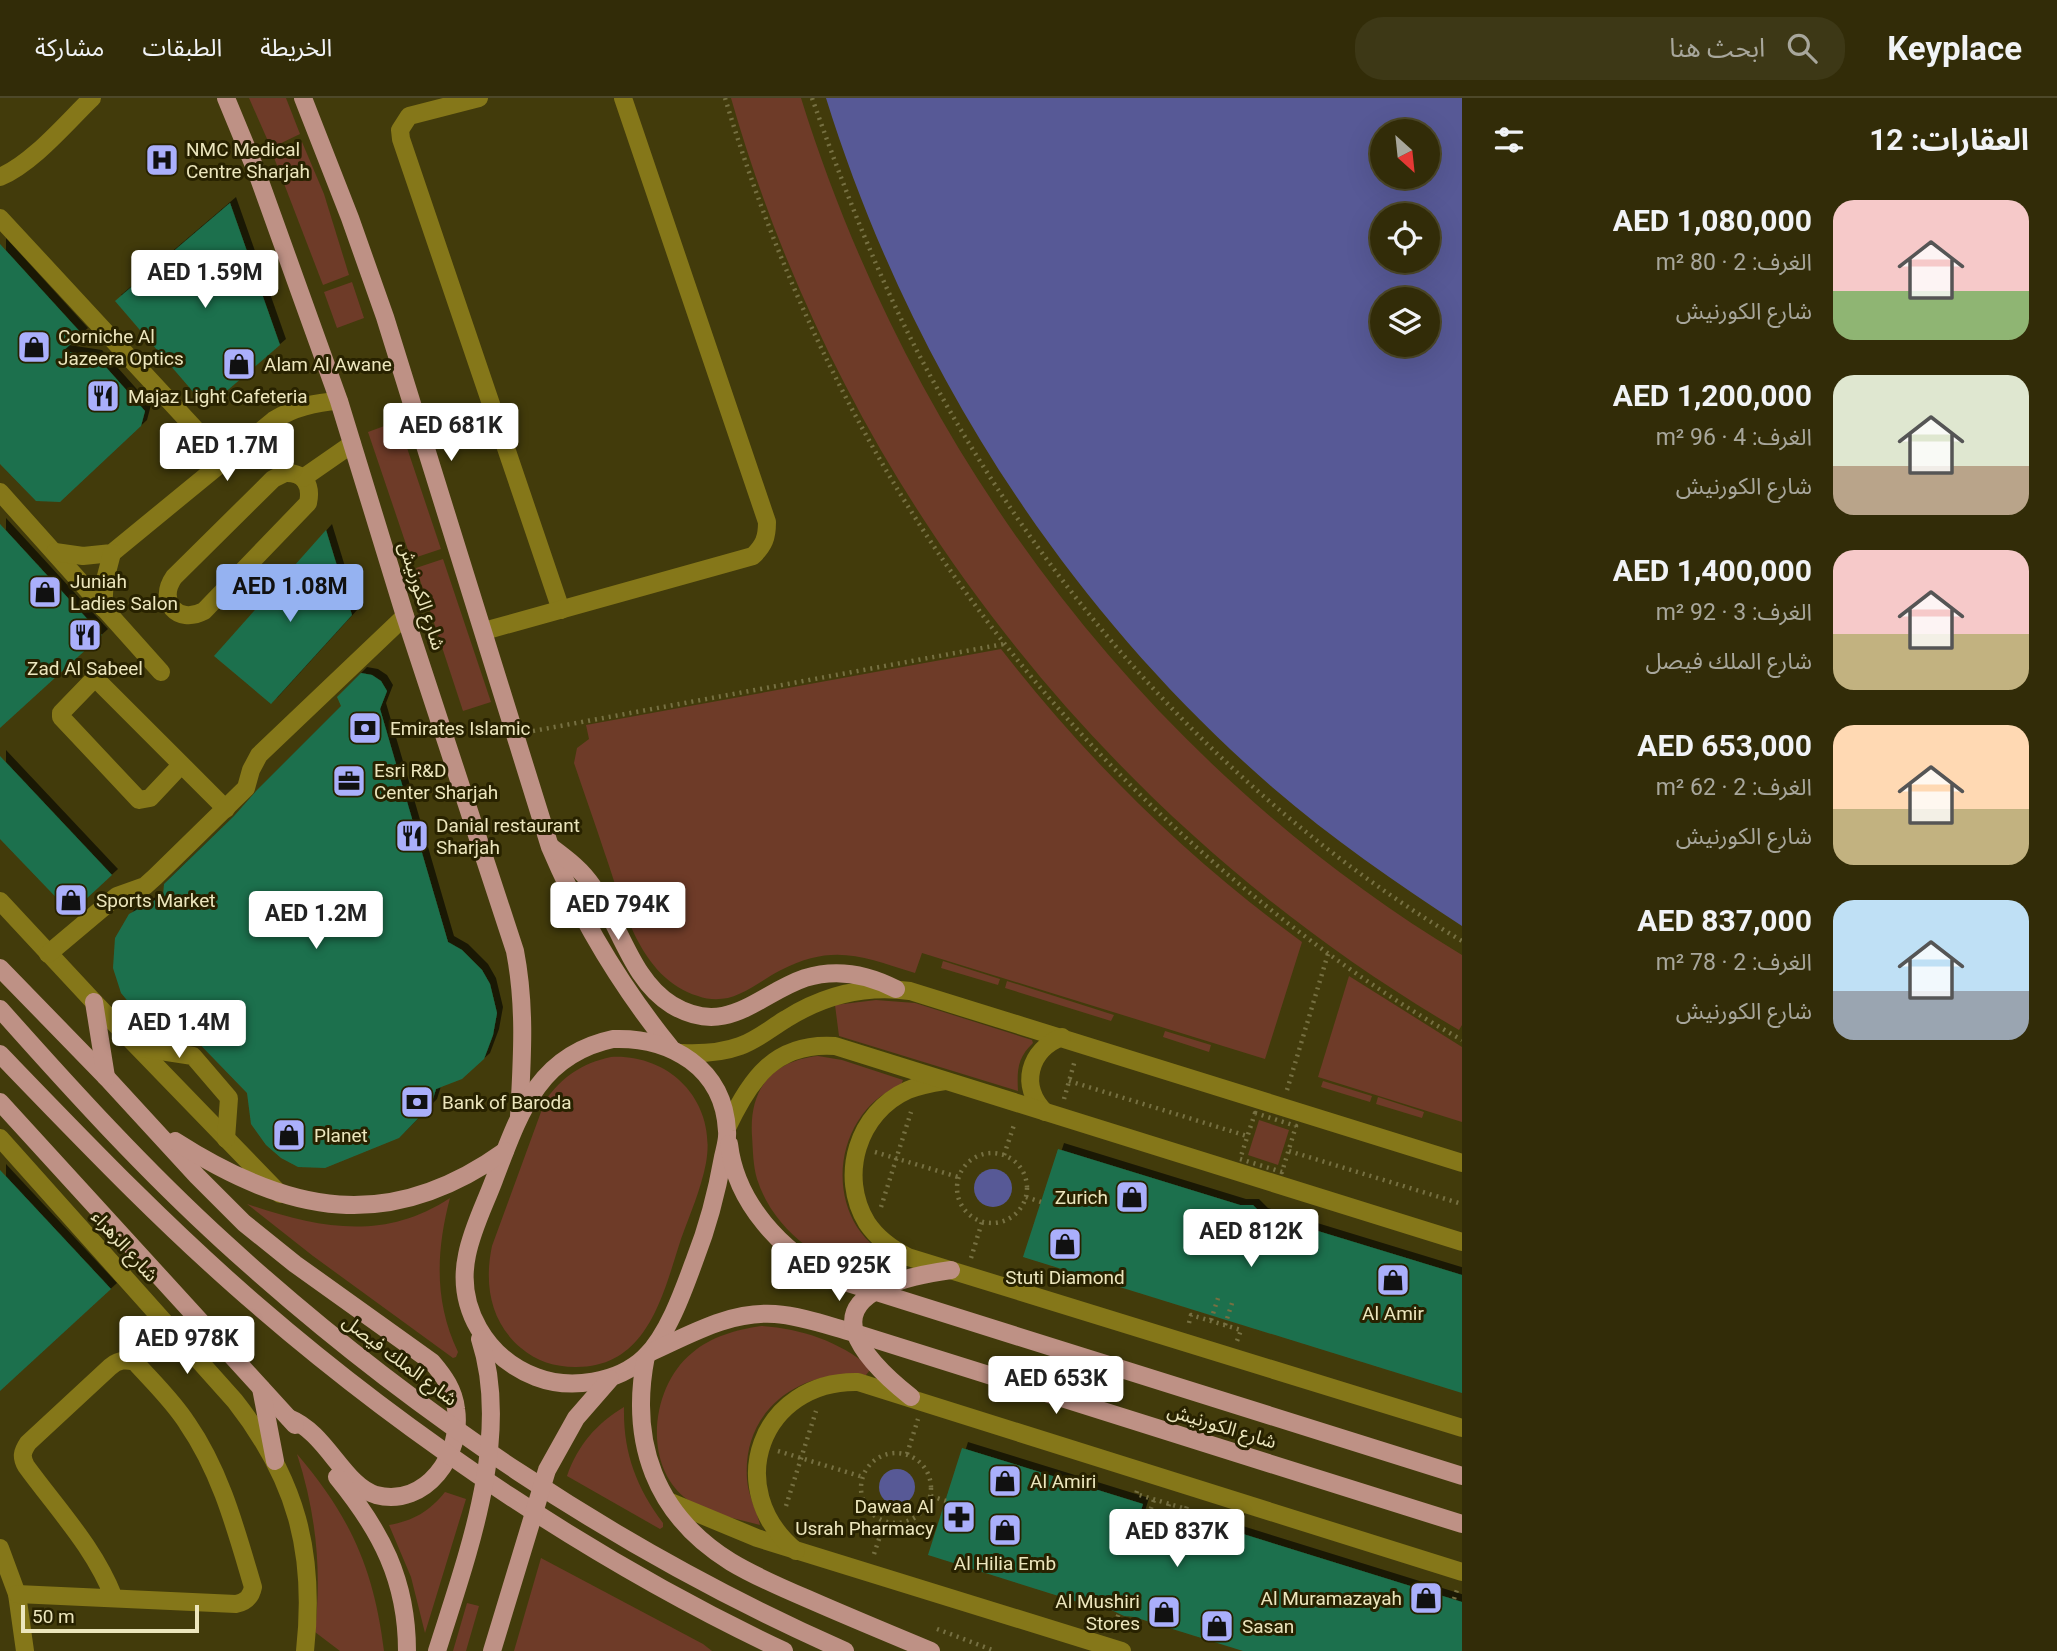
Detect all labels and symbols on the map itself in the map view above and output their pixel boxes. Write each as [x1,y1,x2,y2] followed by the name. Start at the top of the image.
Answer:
[1370,119,1440,189] north arrow
[186,138,310,183] place label: NMC Medical Centre Sharjah
[143,141,181,179] hospital icon: NMC Medical Centre Sharjah
[125,250,285,310] pin: AED 1.59M
[58,325,184,370] place label: Corniche Al Jazeera Optics
[15,328,53,366] shop icon: Corniche Al Jazeera Optics
[220,345,258,383] shop icon: Alam Al Awane
[264,353,392,376] place label: Alam Al Awane
[84,377,122,415] restaurant icon: Majaz Light Cafeteria
[128,385,308,408] place label: Majaz Light Cafeteria
[379,404,523,463] pin: AED 681K
[155,424,299,483] pin: AED 1.7M
[392,539,450,654] street label: شارع الكورنيش
[210,564,370,624] pin: AED 1.08M
[70,570,178,615] place label: Juniah Ladies Salon
[26,573,64,611] shop icon: Juniah Ladies Salon
[66,616,104,654] restaurant icon: Zad Al Sabeel
[27,657,143,680] place label: Zad Al Sabeel
[346,709,384,747] bank icon: Emirates Islamic
[390,717,531,740] place label: Emirates Islamic
[374,759,498,804] place label: Esri R&D Center Sharjah
[330,762,368,800] office icon: Esri R&D Center Sharjah
[436,814,580,859] place label: Danial restaurant Sharjah
[393,817,431,855] restaurant icon: Danial restaurant Sharjah
[52,881,90,919] shop icon: Sports Market
[546,882,690,942] pin: AED 794K
[96,889,216,912] place label: Sports Market
[244,892,388,951] pin: AED 1.2M
[107,1000,251,1060] pin: AED 1.4M
[398,1083,436,1121] bank icon: Bank of Baroda
[442,1091,571,1114] place label: Bank of Baroda
[270,1116,308,1154] shop icon: Planet
[314,1124,368,1147] place label: Planet
[1113,1178,1151,1216] shop icon: Zurich
[1055,1186,1108,1209] place label: Zurich
[85,1206,163,1288] street label: شارع الزهراء
[1179,1210,1323,1269] pin: AED 812K
[1046,1225,1084,1263] shop icon: Stuti Diamond
[767,1244,911,1303] pin: AED 925K
[1374,1261,1412,1299] shop icon: Al Amir
[1005,1266,1125,1289] place label: Stuti Diamond
[1362,1302,1424,1325] place label: Al Amir
[337,1309,462,1412] street label: شارع الملك فيصل
[115,1316,259,1376] pin: AED 978K
[984,1356,1128,1416] pin: AED 653K
[1164,1399,1279,1455] street label: شارع الكورنيش
[986,1462,1024,1500] shop icon: Al Amiri
[1030,1470,1096,1493] place label: Al Amiri
[795,1495,934,1540] place label: Dawaa Al Usrah Pharmacy
[940,1498,978,1536] pharmacy icon: Dawaa Al Usrah Pharmacy
[1105,1510,1249,1569] pin: AED 837K
[986,1511,1024,1549] shop icon: Al Hilia Emb
[954,1552,1056,1575] place label: Al Hilia Emb
[1407,1579,1445,1617] shop icon: Al Muramazayah
[1261,1587,1402,1610] place label: Al Muramazayah
[1055,1590,1140,1635] place label: Al Mushiri Stores
[1145,1593,1183,1631] shop icon: Al Mushiri Stores
[21,1602,200,1634] scale bar
[1198,1607,1236,1645] shop icon: Sasan
[1242,1615,1294,1638] place label: Sasan

